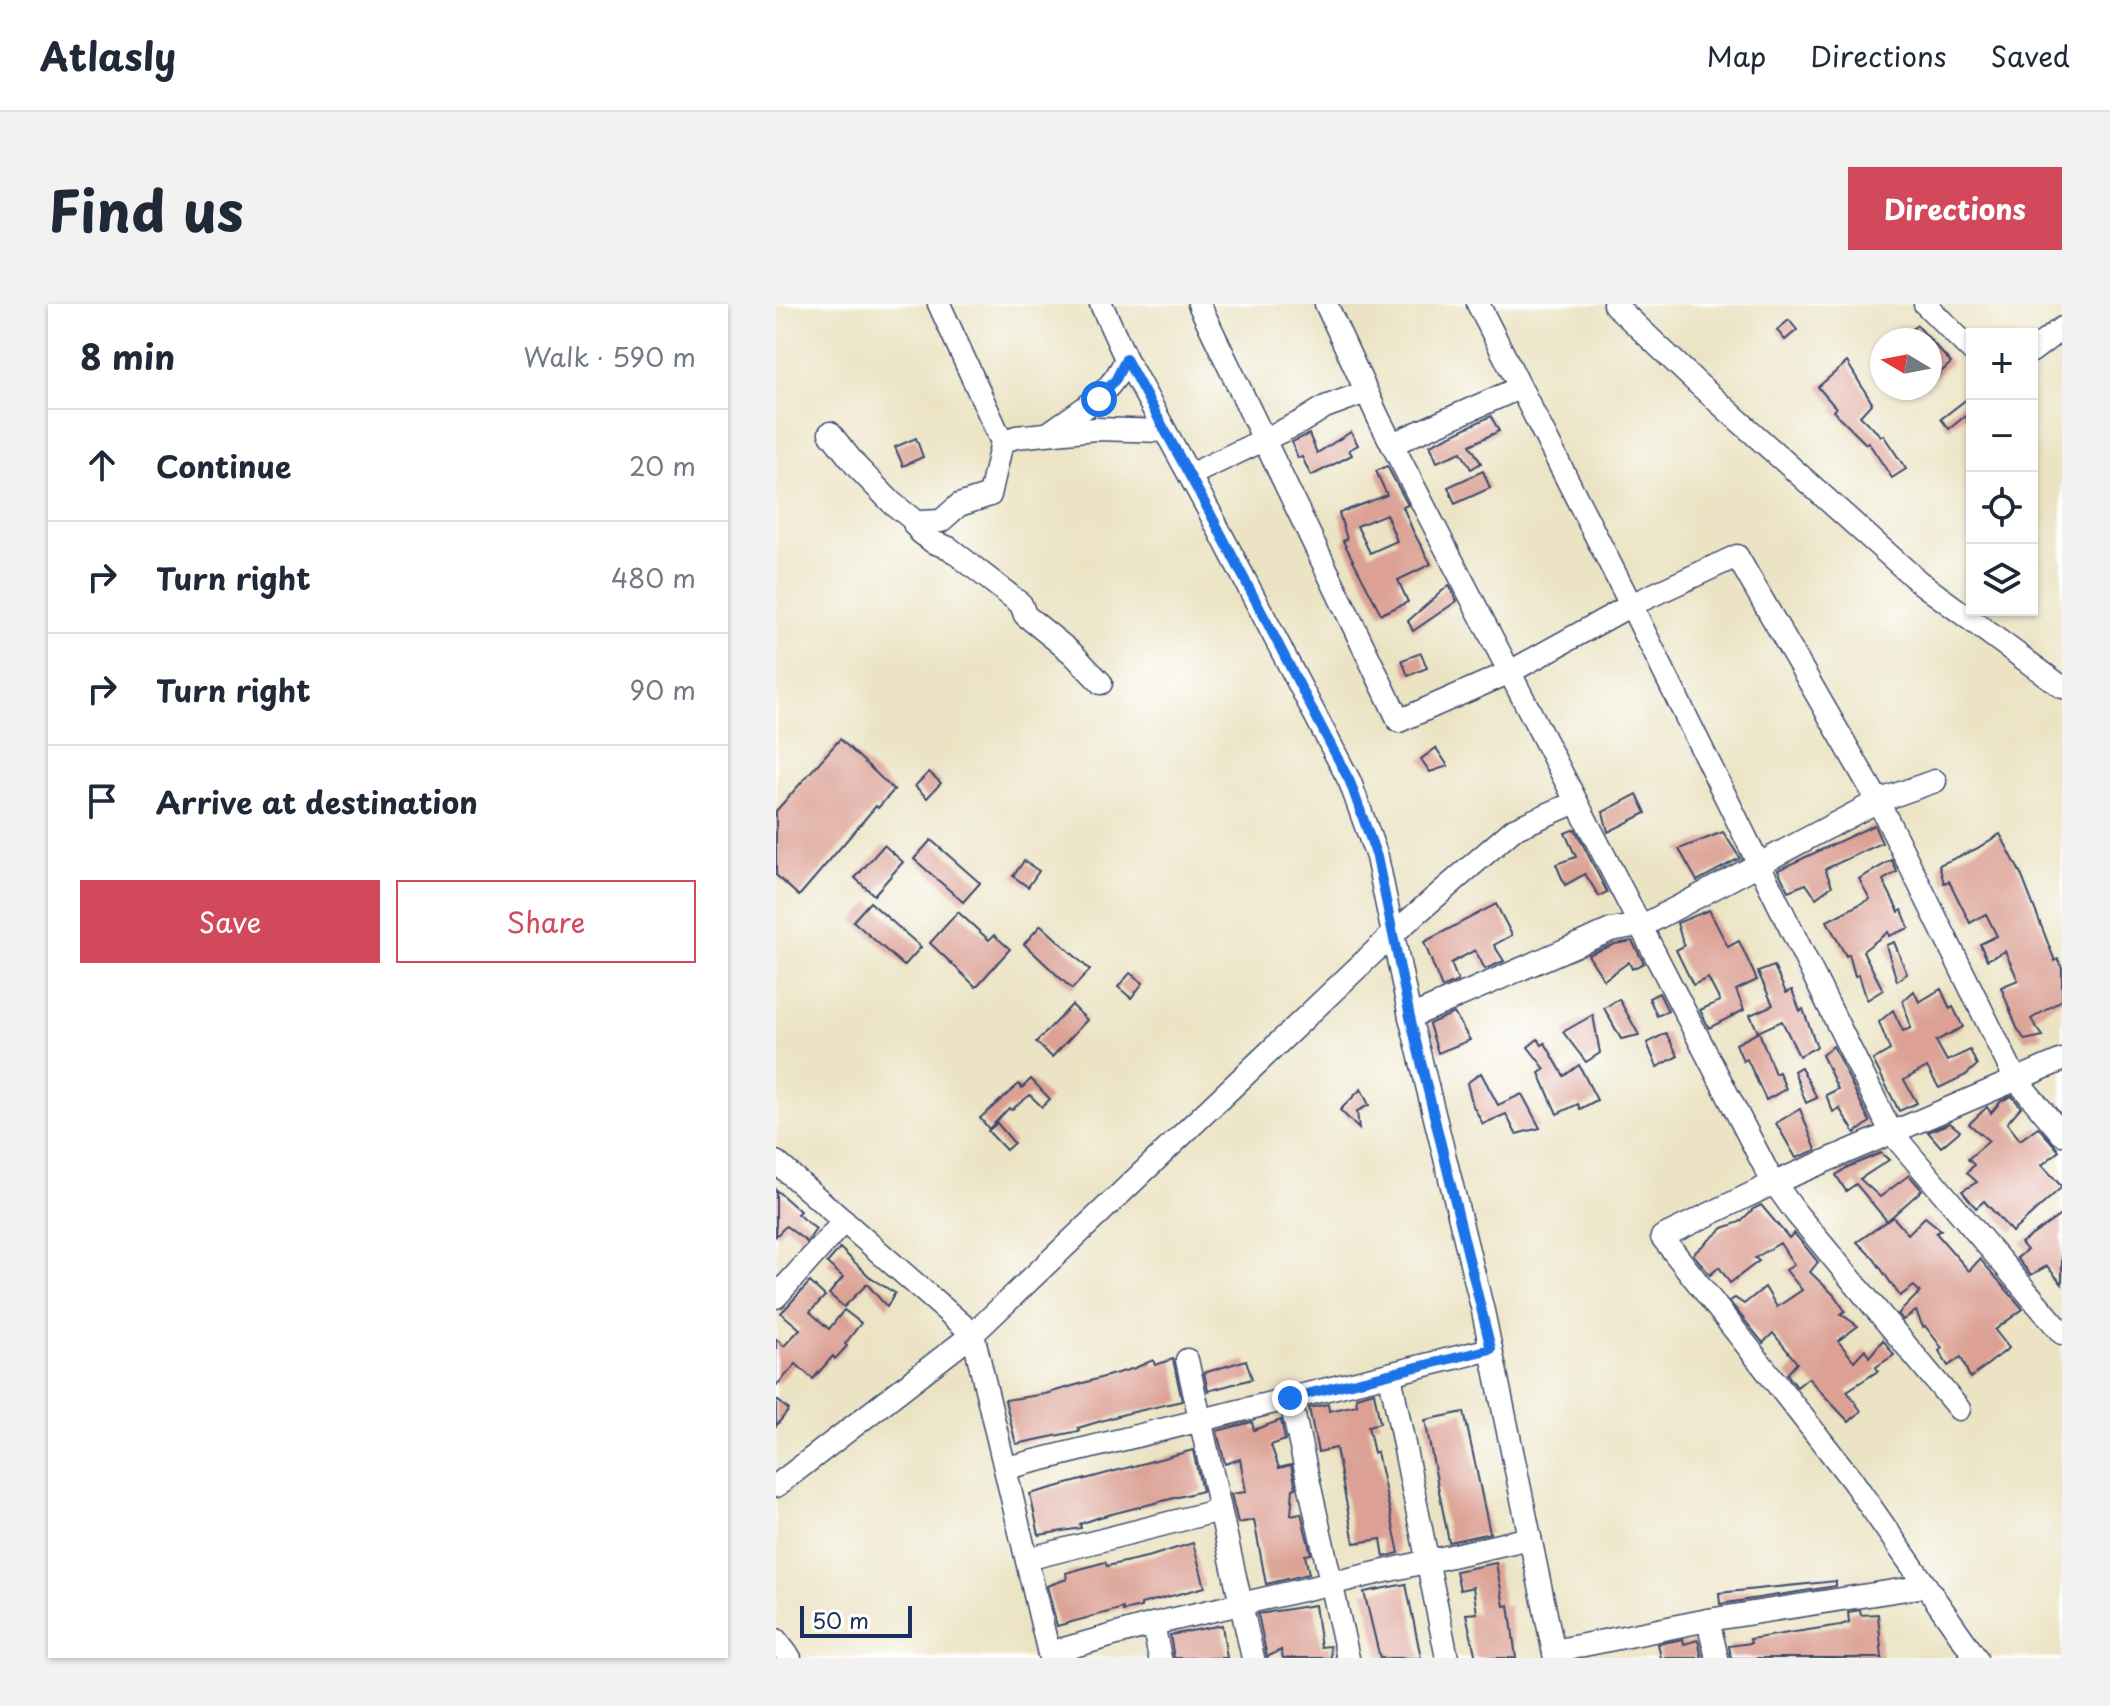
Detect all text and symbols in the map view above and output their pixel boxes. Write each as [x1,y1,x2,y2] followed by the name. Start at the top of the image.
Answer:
[40,27,176,84] text: Atlasly
[1707,34,1766,77] text: Map
[1810,34,1947,77] text: Directions
[1991,34,2070,77] text: Saved
[48,166,244,251] text: Find us
[1848,167,2062,250] button: Directions
[1870,328,1942,400] north arrow
[1966,328,2038,616] map controls
[1966,328,2038,400] button: +
[80,330,175,382] text: 8 min
[523,337,696,376] text: Walk · 590 m
[1081,381,1117,417] route start
[1966,400,2038,472] button: −
[80,443,124,487] icon: ahead
[156,443,291,488] text: Continue
[629,446,696,485] text: 20 m
[1966,472,2038,544] button: locate
[1966,544,2038,616] button: layers
[80,555,124,599] icon: right
[156,555,311,600] text: Turn right
[611,558,696,597] text: 480 m
[80,667,124,711] icon: right
[156,667,311,712] text: Turn right
[629,670,696,709] text: 90 m
[80,779,124,823] icon: arrive
[156,779,478,824] text: Arrive at destination
[80,880,380,963] button: Save
[396,880,696,963] button: Share
[1272,1380,1308,1416] route end
[800,1602,912,1638] scale bar
[812,1603,869,1636] text: 50 m

